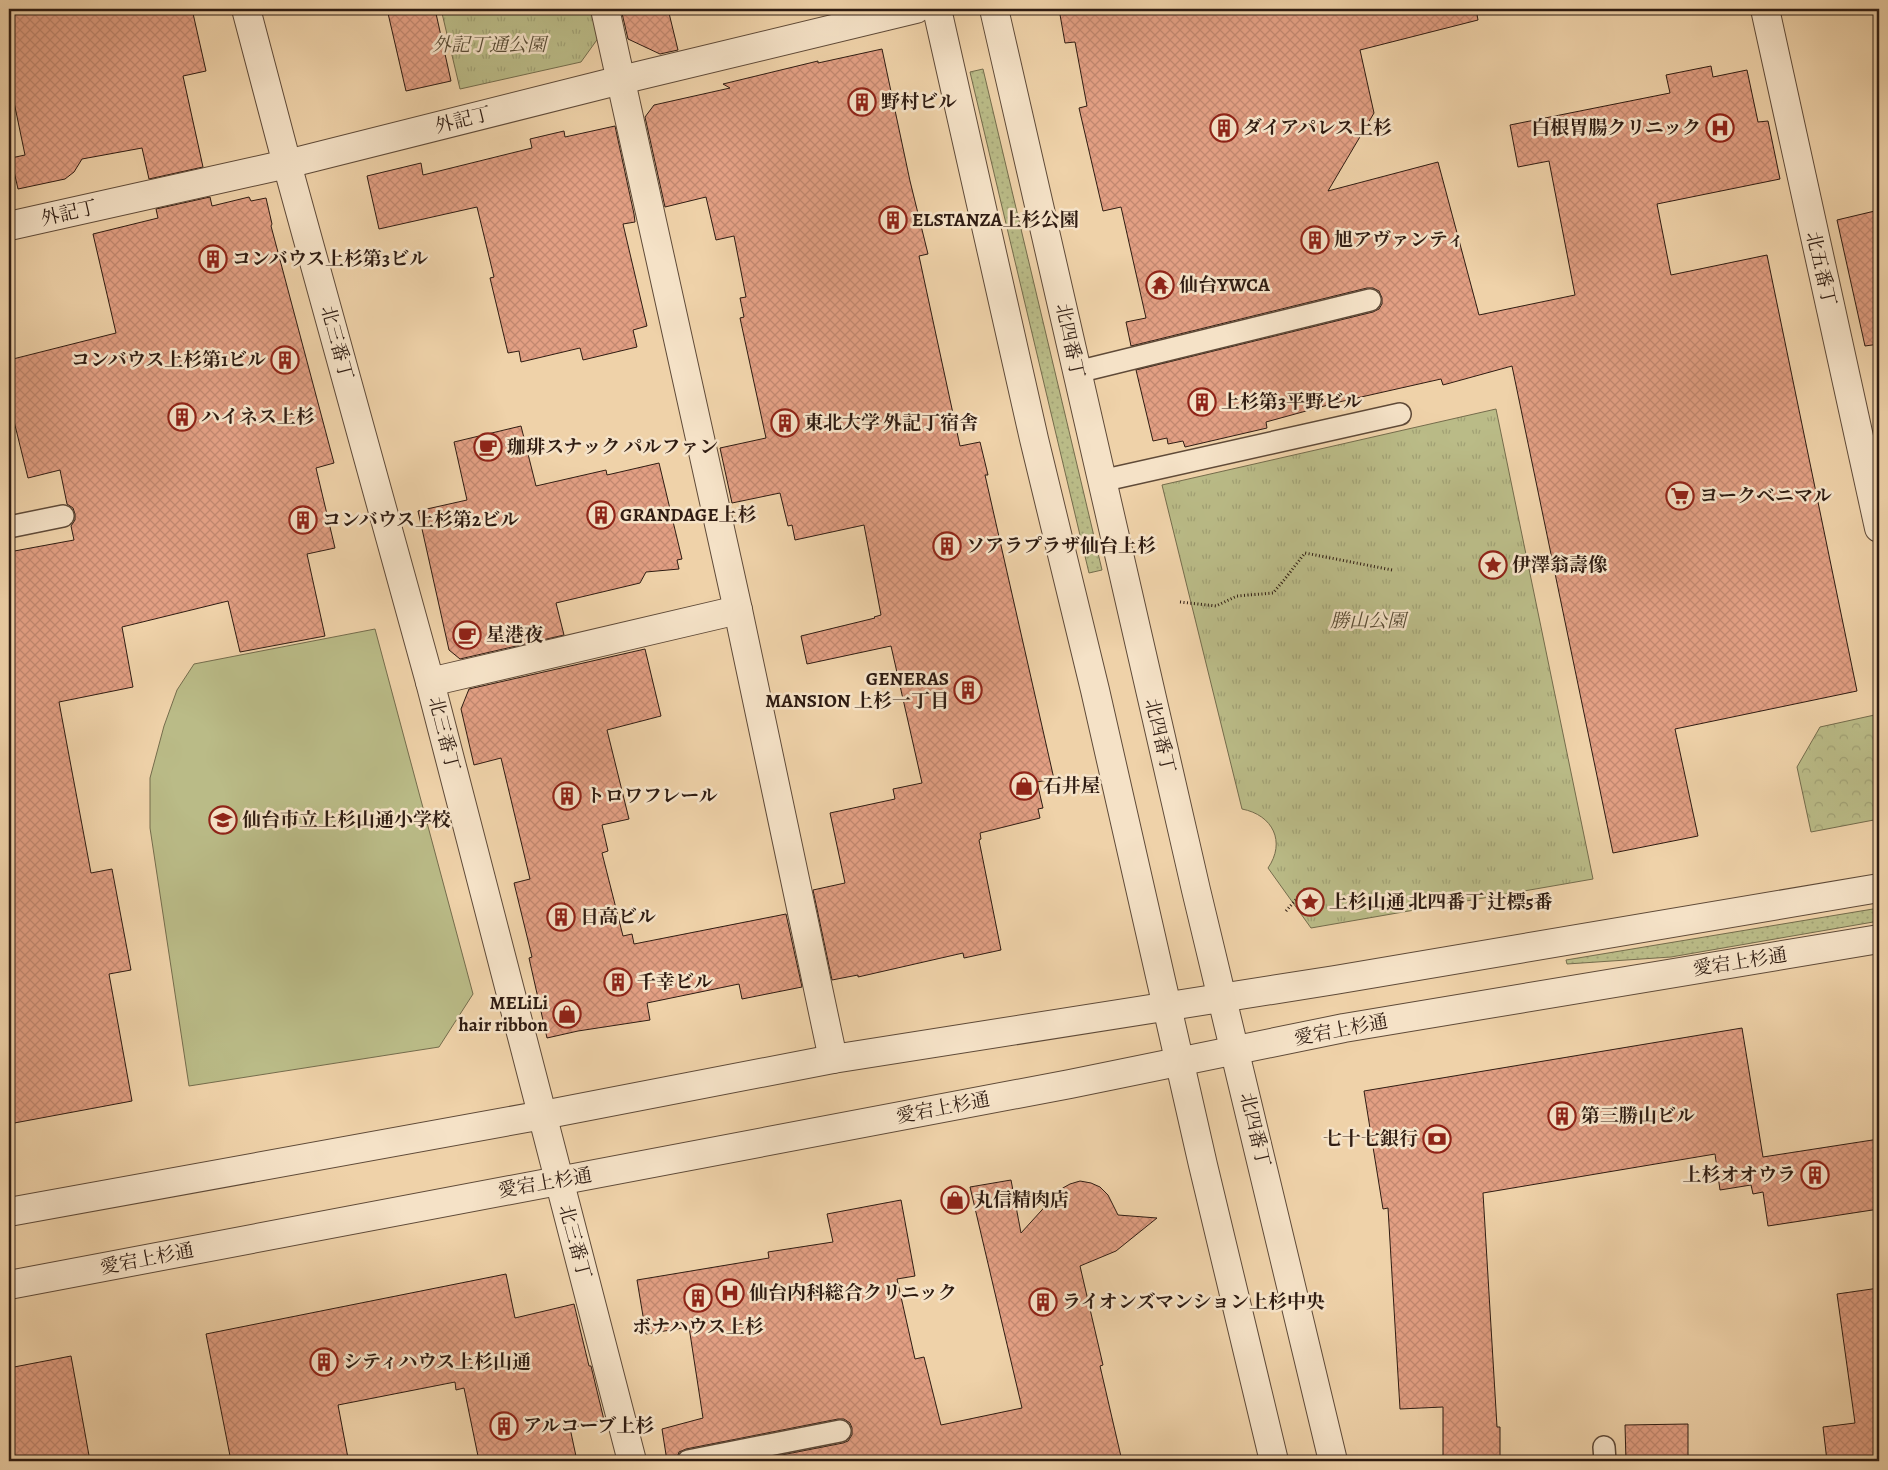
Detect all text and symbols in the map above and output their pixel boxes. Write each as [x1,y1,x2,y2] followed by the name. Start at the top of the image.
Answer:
[432,32,549,58] park label: 外記丁通公園
[847,87,877,117] building icon: 野村ビル
[881,89,957,115] place label: 野村ビル
[432,100,494,140] street label: 外記丁
[1209,113,1239,143] building icon: ダイアパレス上杉
[1705,113,1735,143] hospital icon: 白根胃腸クリニック
[1243,115,1392,141] place label: ダイアパレス上杉
[1531,115,1701,141] place label: 白根胃腸クリニック
[38,194,100,232] street label: 外記丁
[878,205,908,235] building icon: ELSTANZA上杉公園
[912,207,1078,233] place label: ELSTANZA上杉公園
[1300,225,1330,255] building icon: 旭アヴァンティ
[1334,227,1465,253] place label: 旭アヴァンティ
[1800,229,1842,309] street label: 北五番丁
[198,244,228,274] building icon: コンバウス上杉第3ビル
[232,246,428,272] place label: コンバウス上杉第3ビル
[1145,270,1175,300] temple icon: 仙台YWCA
[1179,272,1271,298] place label: 仙台YWCA
[1049,301,1091,381] street label: 北四番丁
[315,303,359,383] street label: 北三番丁
[270,345,300,375] building icon: コンバウス上杉第1ビル
[71,347,266,373] place label: コンバウス上杉第1ビル
[1187,387,1217,417] building icon: 上杉第3平野ビル
[1221,389,1362,415] place label: 上杉第3平野ビル
[167,402,197,432] building icon: ハイネス上杉
[201,404,315,430] place label: ハイネス上杉
[770,408,800,438] building icon: 東北大学 外記丁宿舎
[804,410,978,436] place label: 東北大学 外記丁宿舎
[473,432,503,462] cafe icon: 珈琲スナック パルファン
[507,434,718,460] place label: 珈琲スナック パルファン
[1665,481,1695,511] supermarket icon: ヨークベニマル
[1699,483,1832,509] place label: ヨークベニマル
[586,500,616,530] building icon: GRANDAGE上杉
[620,502,757,528] place label: GRANDAGE上杉
[288,505,318,535] building icon: コンバウス上杉第2ビル
[322,507,519,533] place label: コンバウス上杉第2ビル
[932,531,962,561] building icon: ソアラプラザ仙台上杉
[966,533,1156,559] place label: ソアラプラザ仙台上杉
[1478,550,1508,580] place icon: 伊澤翁壽像
[1512,552,1608,578] place label: 伊澤翁壽像
[1330,608,1409,634] park label: 勝山公園
[452,620,482,650] cafe icon: 星港夜
[486,622,544,648] place label: 星港夜
[765,666,949,714] place label: GENERAS MANSION 上杉一丁目
[953,675,983,705] building icon: GENERAS MANSION 上杉一丁目
[422,694,466,774] street label: 北三番丁
[1139,696,1181,776] street label: 北四番丁
[1009,771,1039,801] shop icon: 石井屋
[1043,773,1100,799] place label: 石井屋
[552,781,582,811] building icon: トロワフレール
[586,783,718,809] place label: トロワフレール
[208,805,238,835] school or university icon: 仙台市立上杉山通小学校
[242,807,451,833] place label: 仙台市立上杉山通小学校
[1295,887,1325,917] place icon: 上杉山通 北四番丁 辻標5番
[1329,889,1553,915] place label: 上杉山通 北四番丁 辻標5番
[546,902,576,932] building icon: 日高ビル
[580,904,656,930] place label: 日高ビル
[1691,942,1789,982] street label: 愛宕上杉通
[603,967,633,997] building icon: 千幸ビル
[637,969,713,995] place label: 千幸ビル
[459,990,548,1038] place label: MELiLi hair ribbon
[552,999,582,1029] shop icon: MELiLi hair ribbon
[1292,1008,1390,1052] street label: 愛宕上杉通
[894,1086,992,1130] street label: 愛宕上杉通
[1234,1090,1276,1170] street label: 北四番丁
[1547,1101,1577,1131] building icon: 第三勝山ビル
[1581,1103,1695,1129] place label: 第三勝山ビル
[1422,1124,1452,1154] bank icon: 七十七銀行
[1323,1126,1418,1152] place label: 七十七銀行
[1800,1160,1830,1190] building icon: 上杉オオウラ
[496,1162,594,1204] street label: 愛宕上杉通
[1683,1162,1796,1188] place label: 上杉オオウラ
[940,1185,970,1215] shop icon: 丸信精肉店
[974,1187,1069,1213] place label: 丸信精肉店
[553,1202,597,1282] street label: 北三番丁
[98,1237,196,1281] street label: 愛宕上杉通
[715,1278,745,1308] hospital icon: 仙台内科総合クリニック
[749,1280,957,1306] place label: 仙台内科総合クリニック
[683,1283,713,1313] building icon: ボナハウス上杉
[1028,1287,1058,1317] building icon: ライオンズマンション上杉中央
[1062,1289,1325,1315] place label: ライオンズマンション上杉中央
[632,1314,764,1340] place label: ボナハウス上杉
[309,1347,339,1377] building icon: シティハウス上杉山通
[343,1349,531,1375] place label: シティハウス上杉山通
[489,1411,519,1441] building icon: アルコーブ上杉
[523,1413,654,1439] place label: アルコーブ上杉

